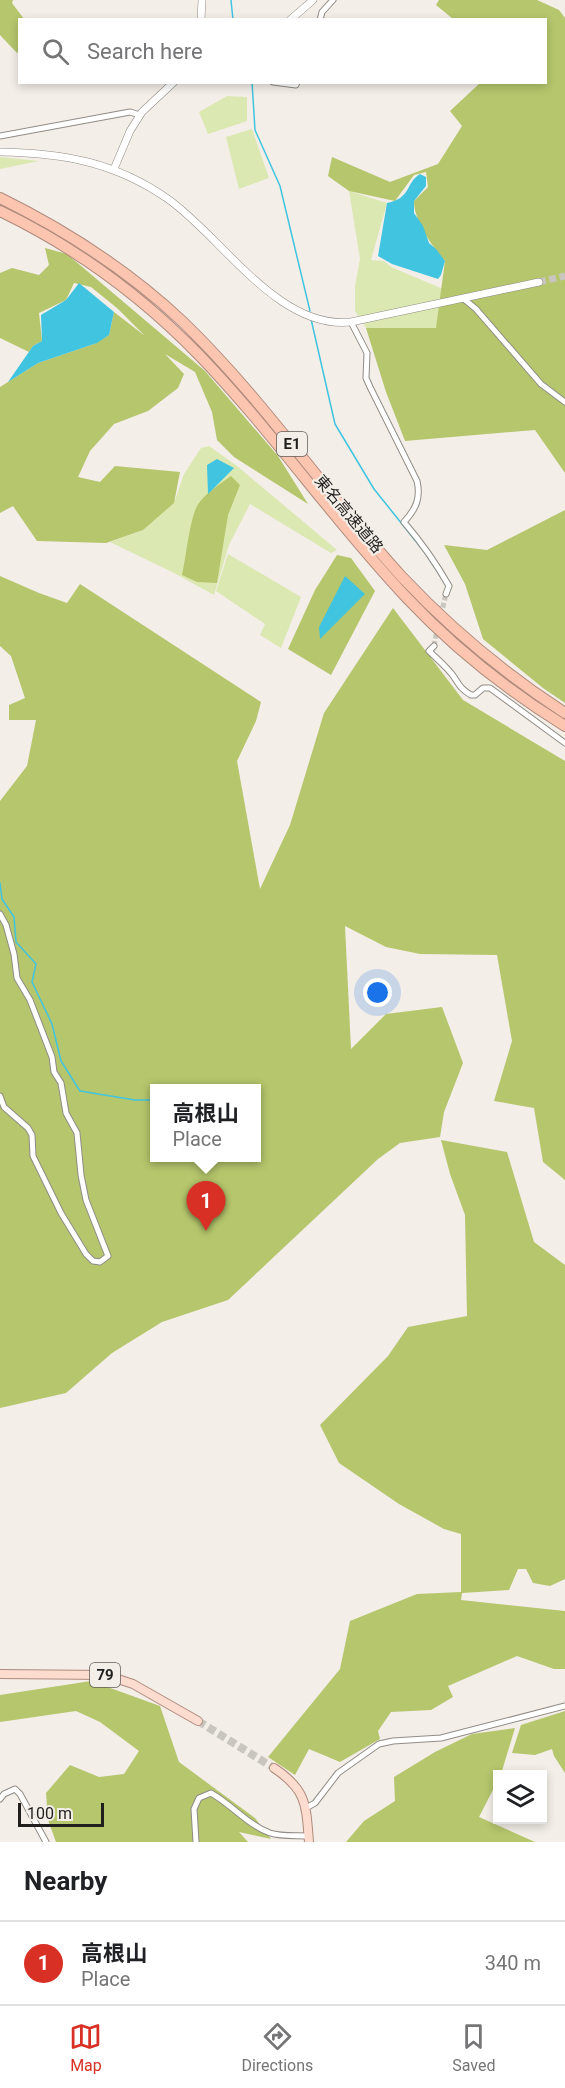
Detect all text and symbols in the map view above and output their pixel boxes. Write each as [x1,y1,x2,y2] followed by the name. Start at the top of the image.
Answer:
[18,18,547,84] search box
[39,35,72,68] icon: search
[87,39,203,64] text: Search here
[277,432,307,456] road number: E1
[311,471,387,557] street label: 東名高速道路
[363,978,392,1007] your location
[150,1084,261,1162] popup
[172,1101,239,1126] text: 高根山
[172,1127,222,1151] text: Place
[186,1182,226,1231] pin: 1
[90,1663,120,1687] road number: 79
[493,1770,547,1824] map controls
[493,1770,547,1824] button: layers
[18,1800,104,1828] scale bar
[27,1804,72,1823] text: 100 m
[24,1866,107,1896] text: Nearby
[81,1941,147,1966] text: 高根山
[38,1951,49,1975] text: 1
[485,1951,541,1975] text: 340 m
[81,1967,130,1991] text: Place
[69,2020,102,2075] tab: Map
[241,2020,313,2075] tab: Directions
[452,2020,496,2075] tab: Saved

